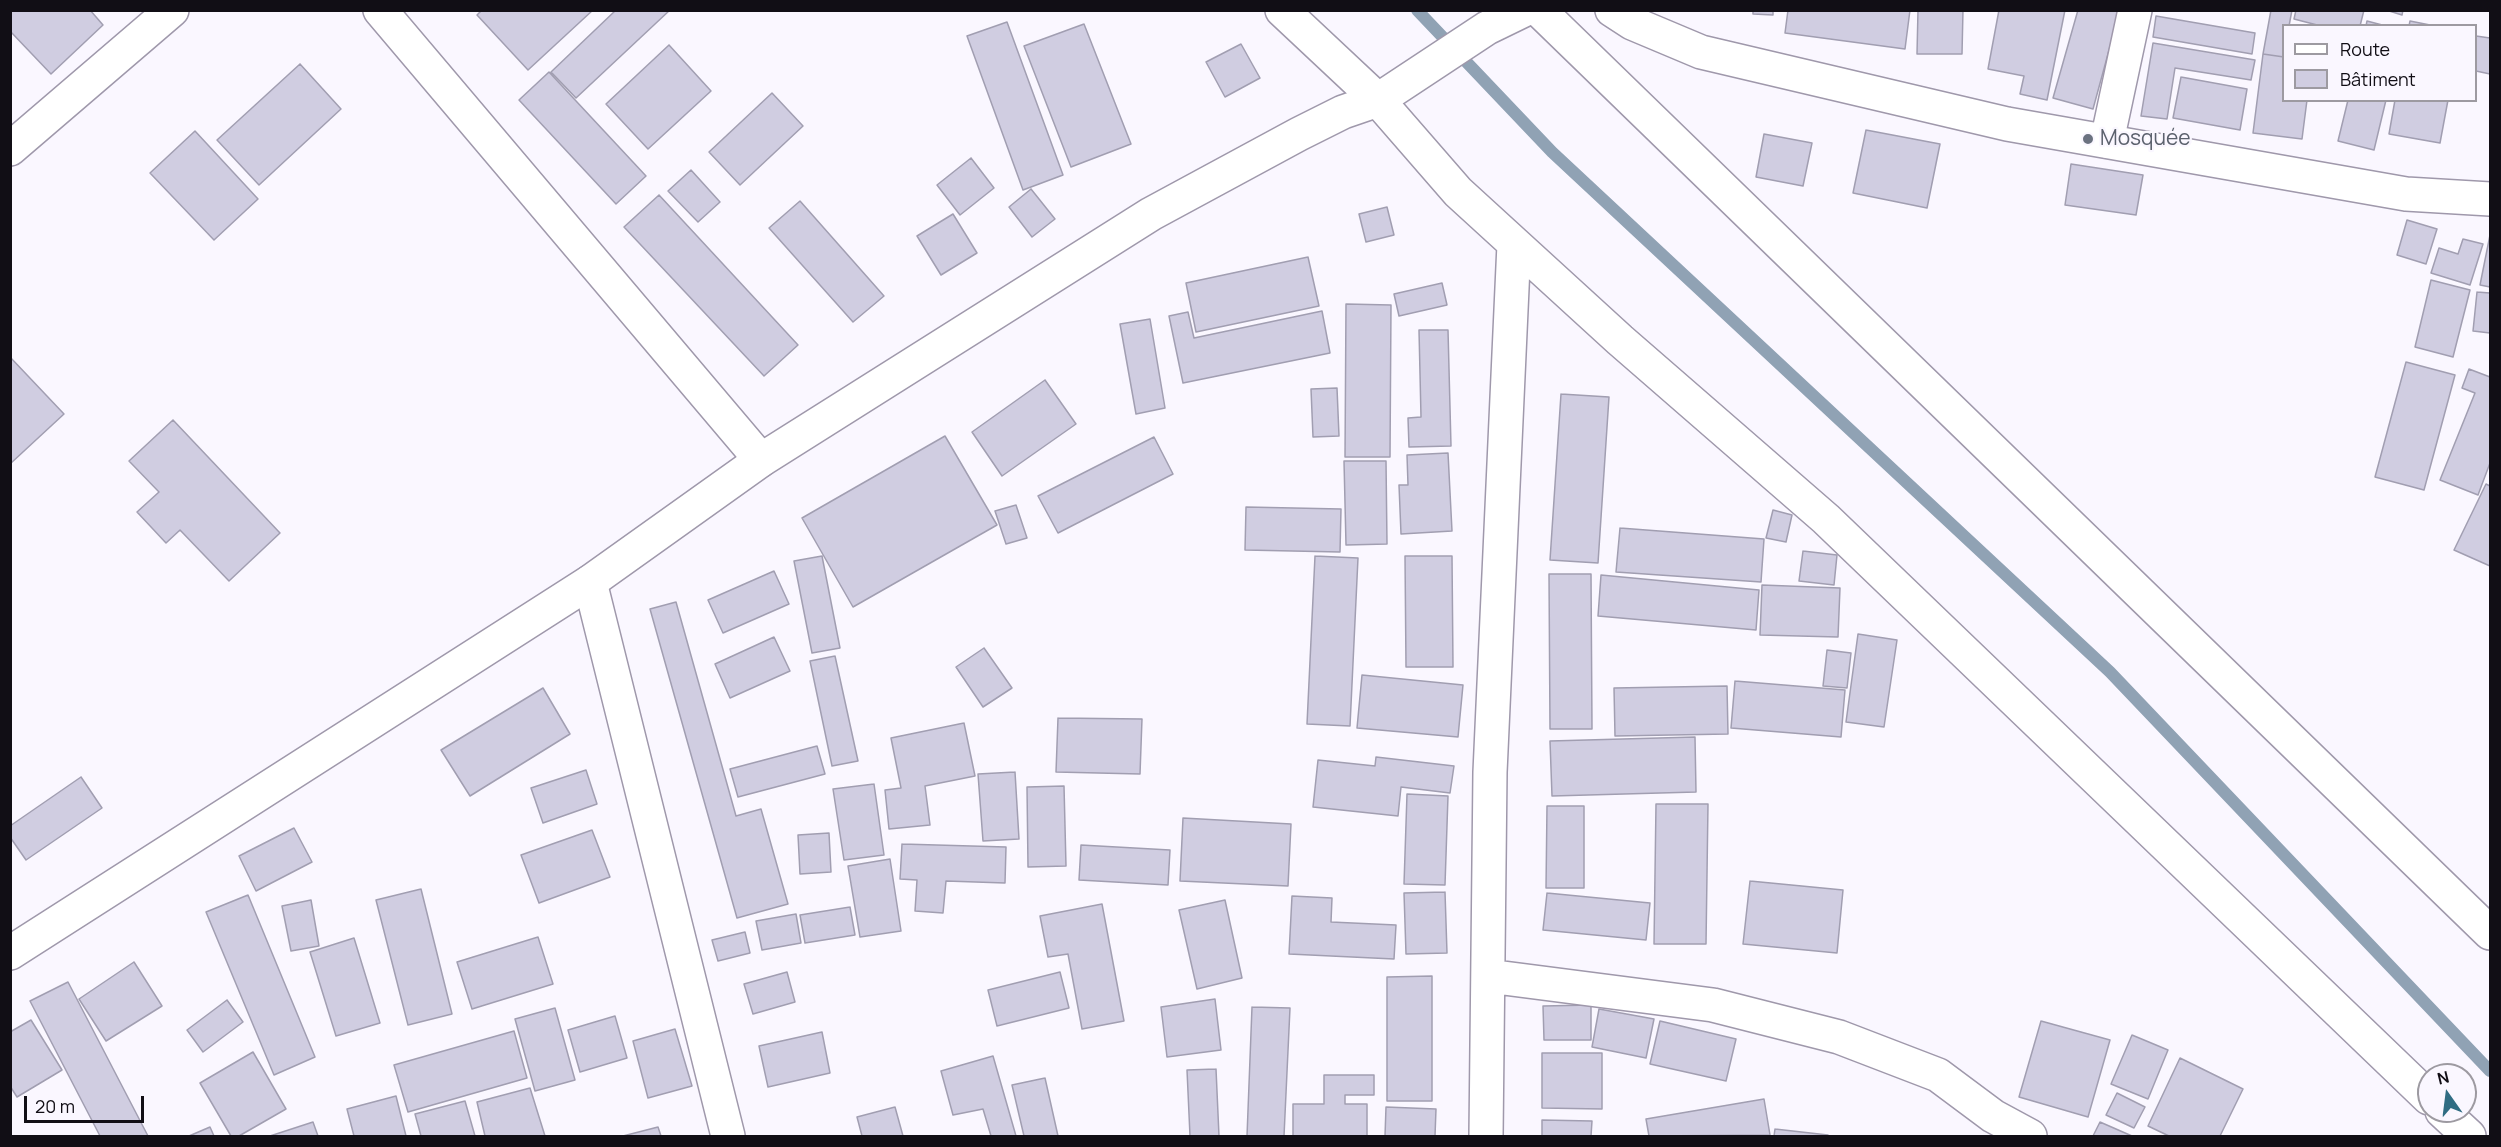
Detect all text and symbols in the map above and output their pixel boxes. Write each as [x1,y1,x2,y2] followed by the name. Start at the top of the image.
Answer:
[2282,24,2477,102] legend
[2340,37,2390,61] text: Route
[2340,67,2416,91] text: Bâtiment
[2100,126,2190,152] place label: Mosquée
[2081,132,2095,146] marker: Mosquée
[2417,1063,2477,1123] north arrow
[2435,1065,2451,1090] text: N
[27,1084,147,1122] scale bar
[35,1094,75,1118] text: 20 m

